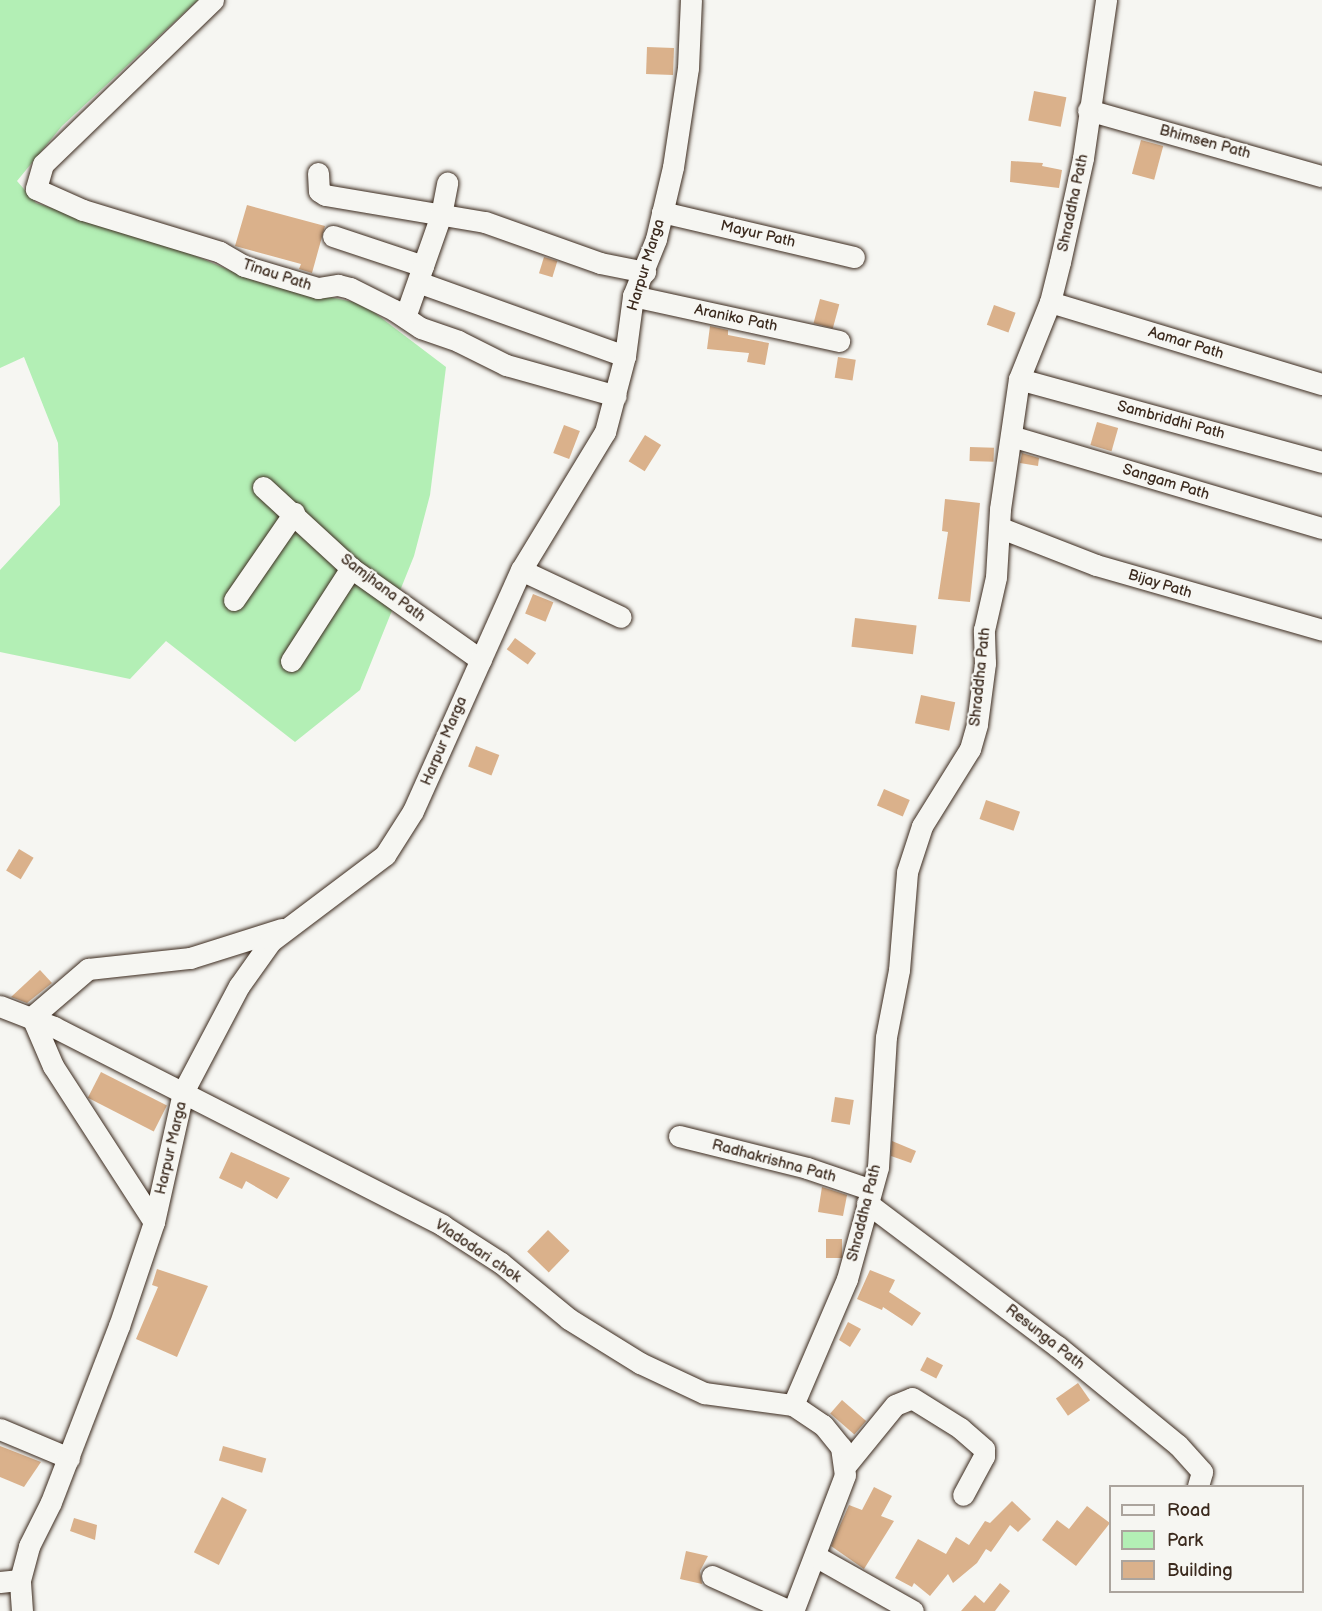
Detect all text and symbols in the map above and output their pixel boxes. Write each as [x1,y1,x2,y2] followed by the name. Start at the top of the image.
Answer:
[1157,121,1253,163] street label: Bhimsen Path
[1054,153,1092,253] street label: Shraddha Path
[624,217,668,313] street label: Harpur Marga
[719,217,797,251] street label: Mayur Path
[240,255,314,295] street label: Tinau Path
[693,300,779,336] street label: Araniko Path
[1146,323,1226,363] street label: Aamar Path
[1115,397,1227,443] street label: Sambriddhi Path
[1120,460,1212,504] street label: Sangam Path
[337,550,429,626] street label: Samjhana Path
[1125,566,1195,602] street label: Bijay Path
[966,627,994,727] street label: Shraddha Path
[417,694,471,788] street label: Harpur Marga
[152,1100,190,1196] street label: Harpur Marga
[710,1136,838,1186] street label: Radhakrishna Path
[843,1163,885,1263] street label: Shraddha Path
[431,1215,525,1287] street label: Vladodari chok
[1002,1301,1088,1373] street label: Resunga Path
[1109,1485,1304,1593] legend
[1167,1500,1211,1521] text: Road
[1167,1530,1203,1551] text: Park
[1167,1560,1233,1581] text: Building

